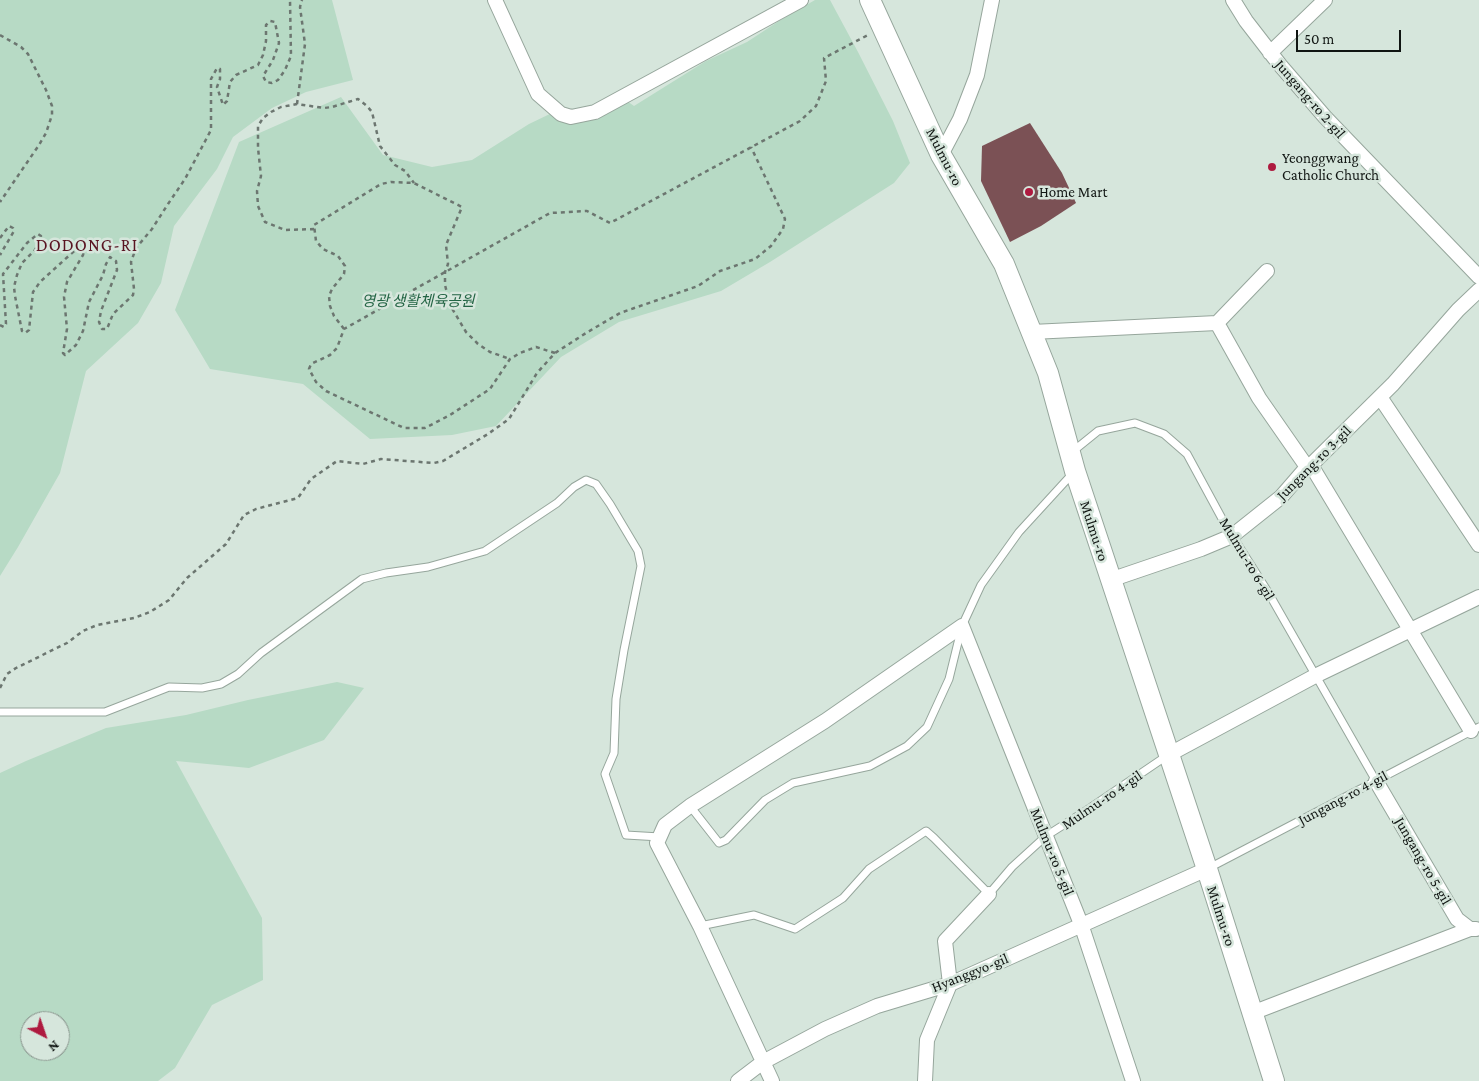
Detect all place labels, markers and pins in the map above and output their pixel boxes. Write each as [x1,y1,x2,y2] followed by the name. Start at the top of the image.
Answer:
[1282,149,1379,184] place label: Yeonggwang Catholic Church
[1266,161,1278,173] marker: Yeonggwang Catholic Church
[1039,183,1107,201] place label: Home Mart
[1023,186,1035,198] marker: Home Mart

